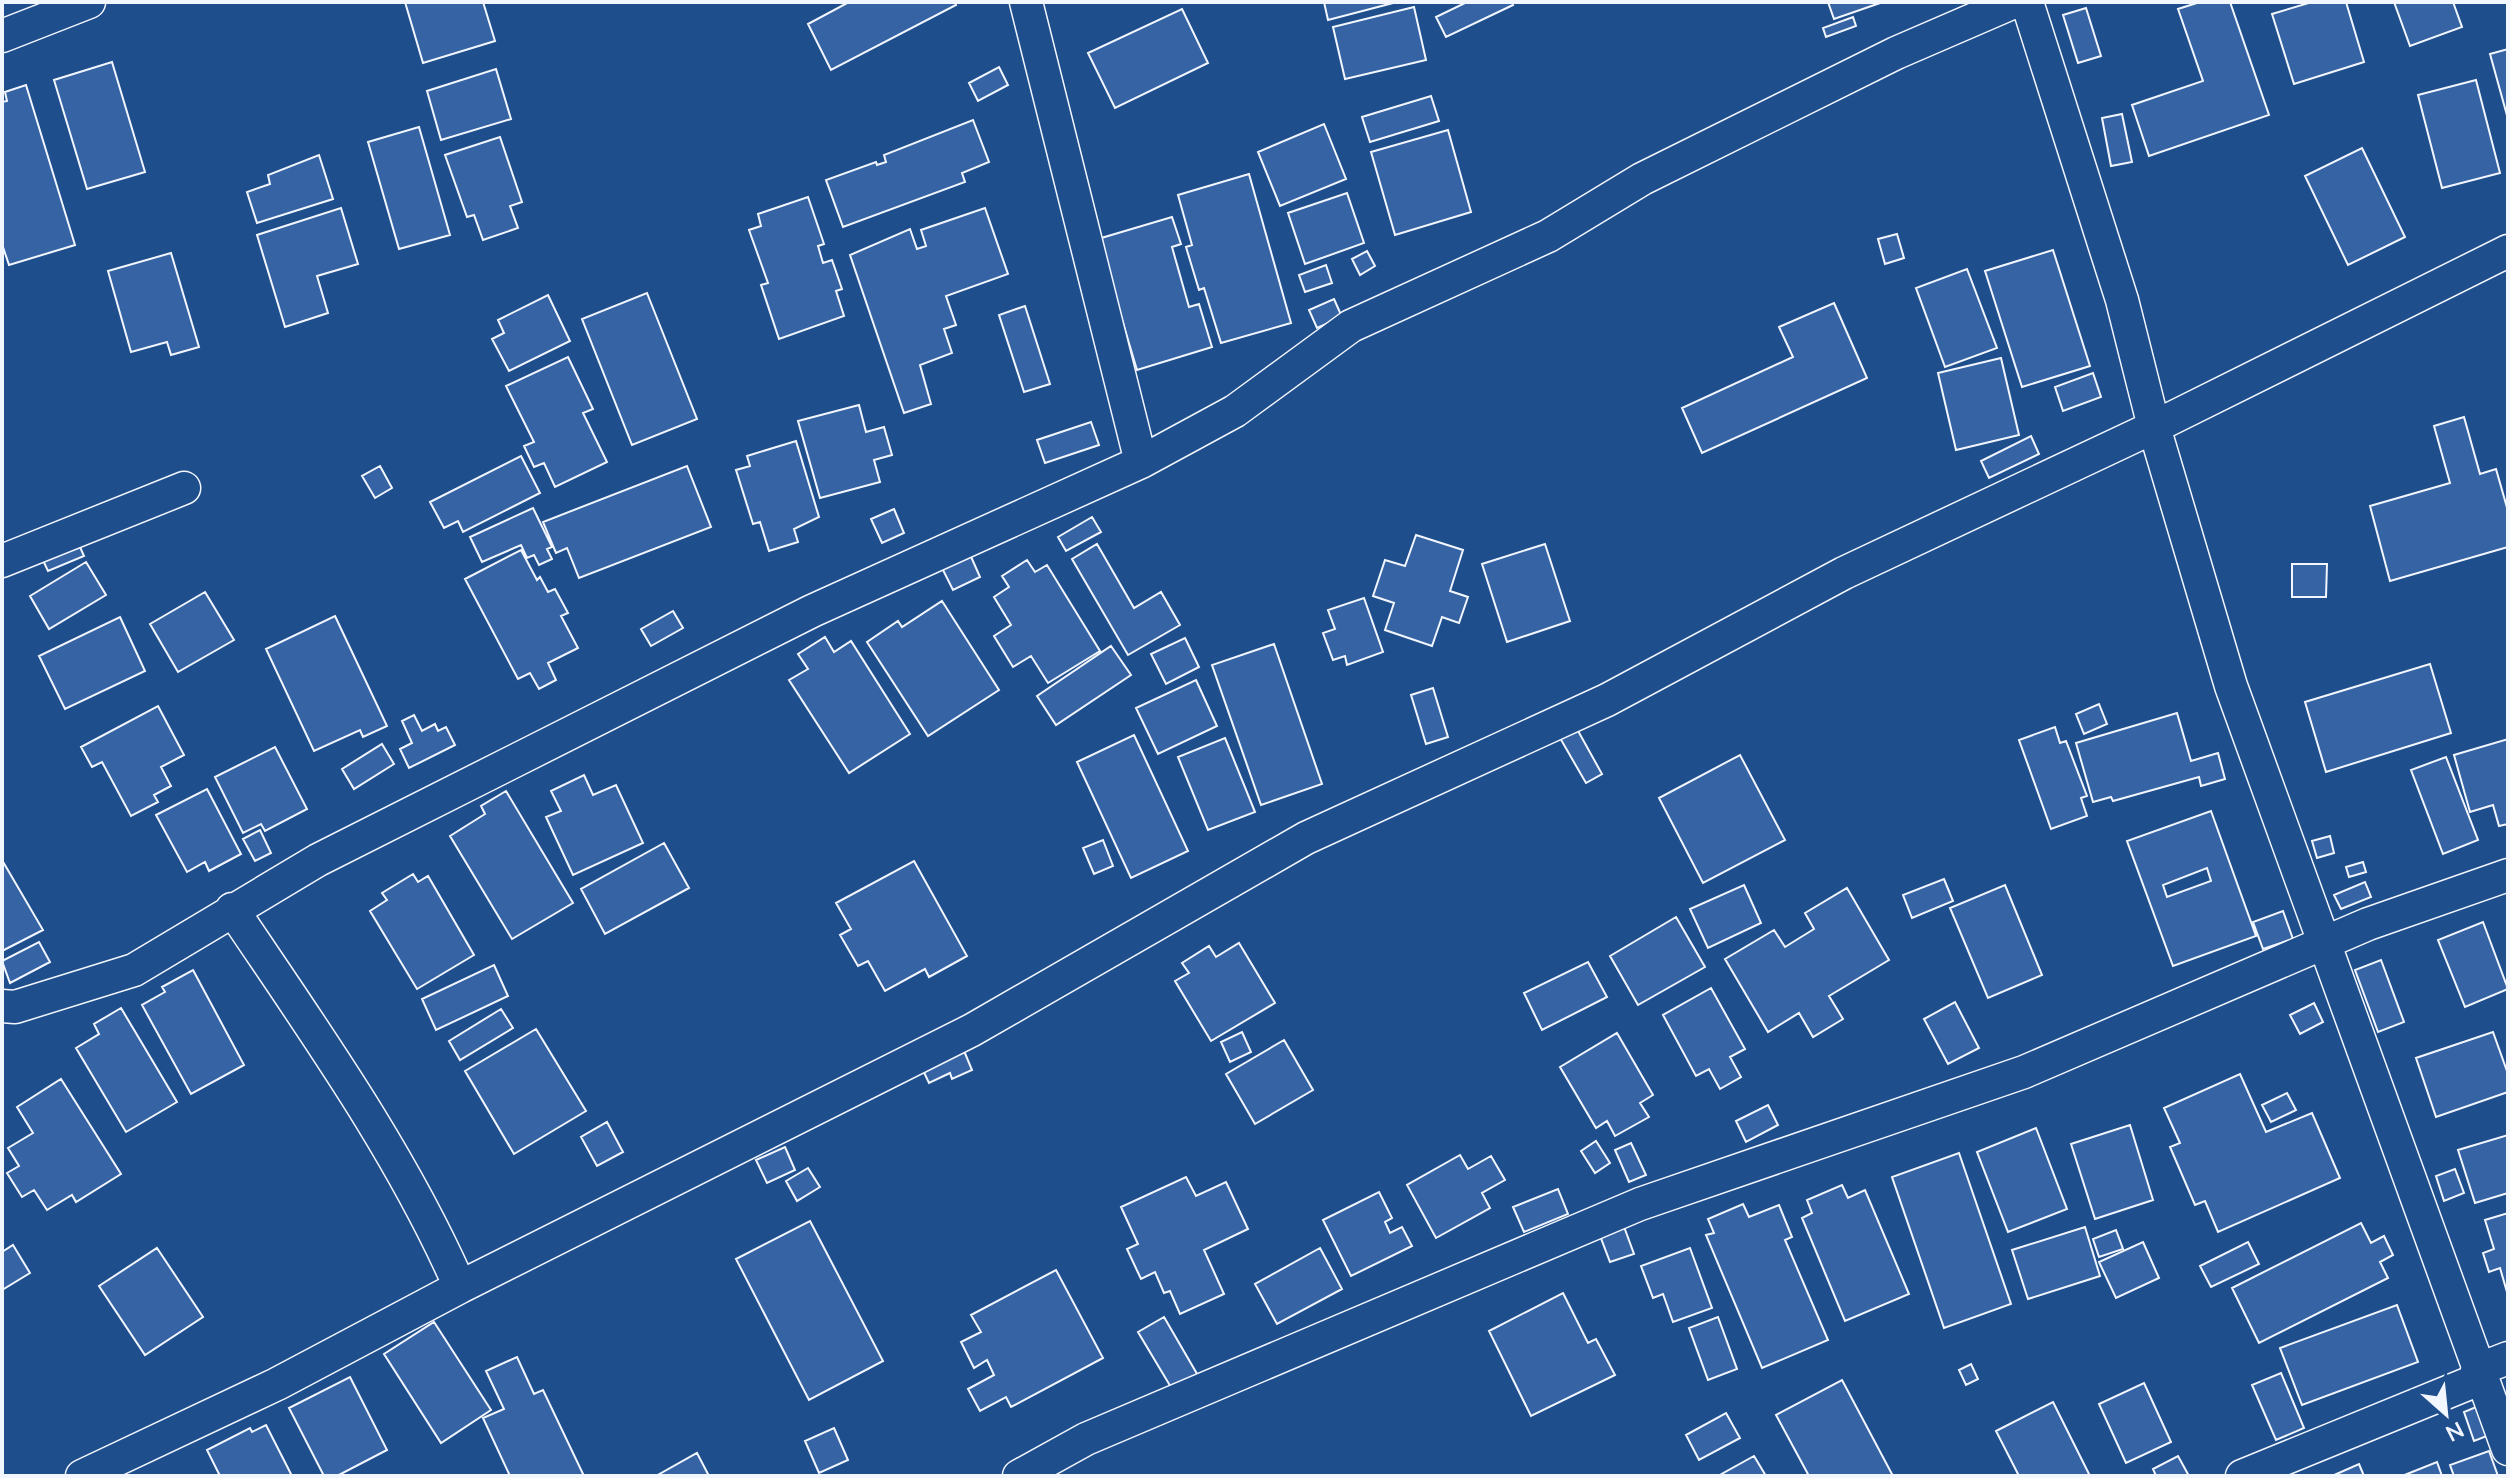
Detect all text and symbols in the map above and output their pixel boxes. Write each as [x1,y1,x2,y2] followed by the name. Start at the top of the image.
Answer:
[2406,1374,2486,1454] north arrow
[2441,1416,2469,1448] text: N

